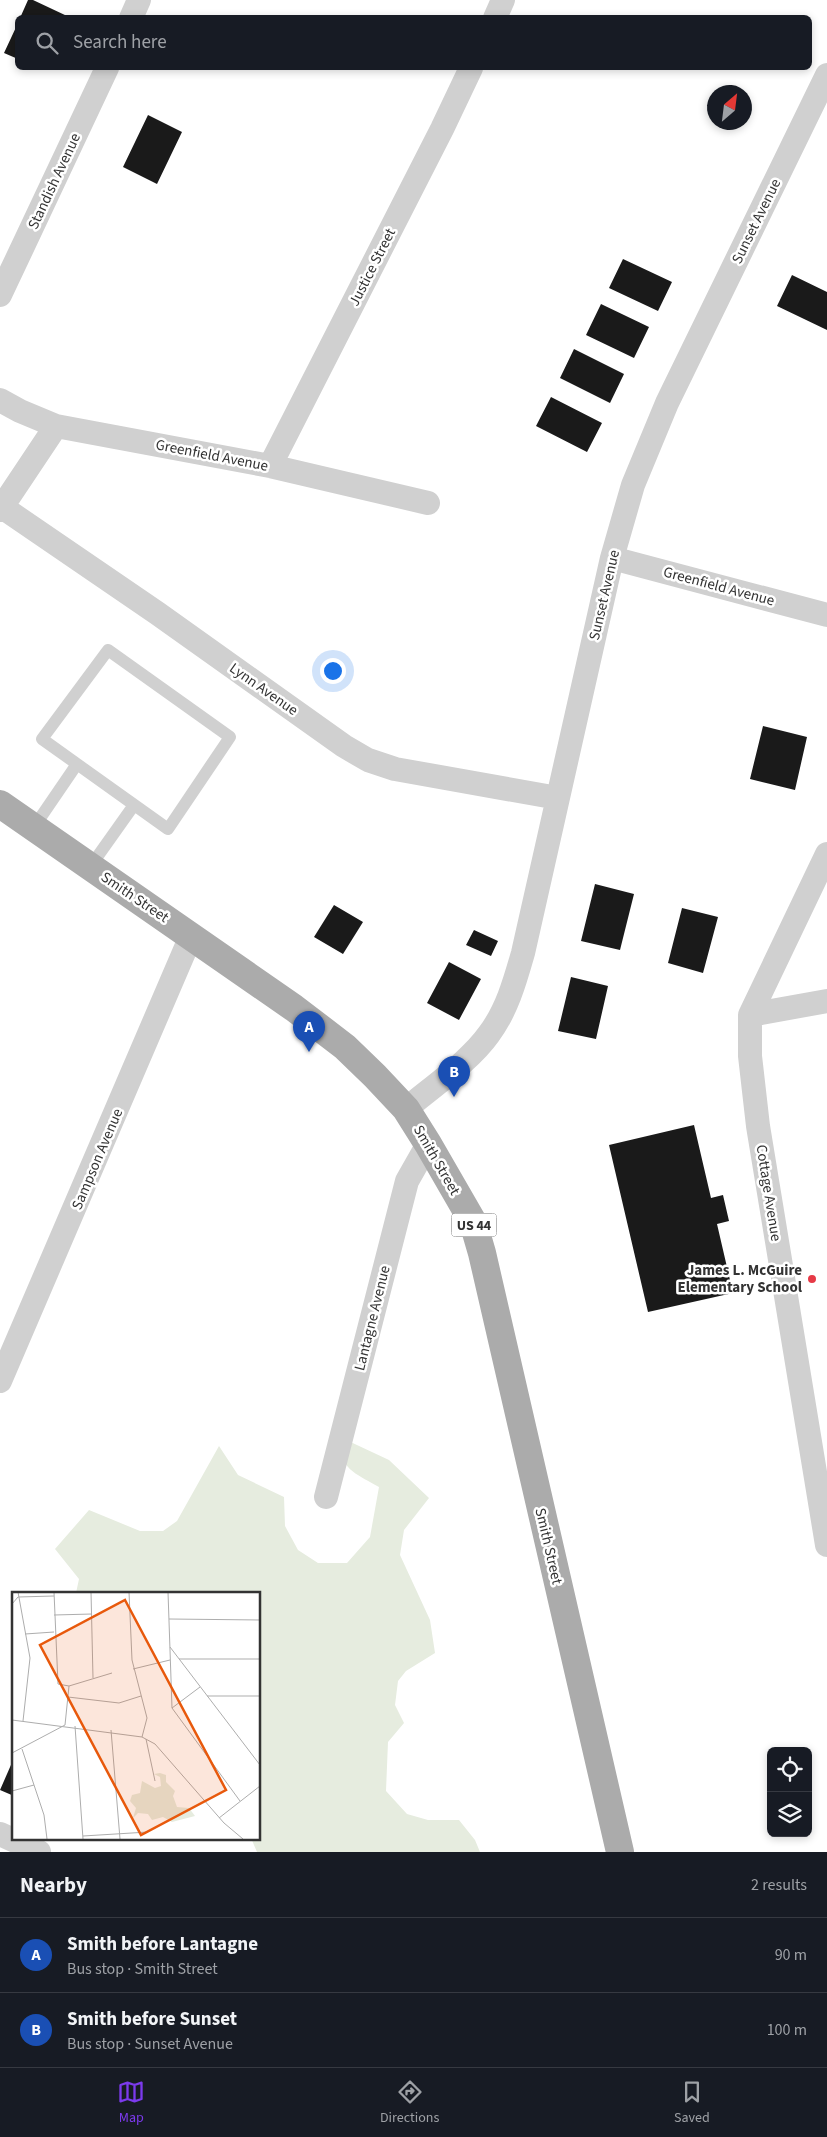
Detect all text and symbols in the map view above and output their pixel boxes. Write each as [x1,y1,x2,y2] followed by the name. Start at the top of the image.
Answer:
[15,15,812,70] search box
[33,29,61,57] icon: search
[73,29,167,56] text: Search here
[707,85,752,130] north arrow
[23,130,86,233] street label: Standish Avenue
[727,175,786,267] street label: Sunset Avenue
[344,225,401,310] street label: Justice Street
[154,434,270,477] street label: Greenfield Avenue
[584,548,625,642] street label: Sunset Avenue
[661,562,777,611] street label: Greenfield Avenue
[225,658,302,721] street label: Lynn Avenue
[320,658,346,684] your location
[97,867,173,928] street label: Smith Street
[293,1011,325,1052] pin: A
[438,1056,470,1097] pin: B
[67,1105,128,1213] street label: Sampson Avenue
[408,1121,465,1199] street label: Smith Street
[751,1143,787,1243] street label: Cottage Avenue
[452,1214,496,1236] road number: US 44
[677,1260,803,1298] place label: James L. McGuire Elementary School
[349,1263,396,1373] street label: Lantagne Avenue
[806,1273,818,1285] marker: James L. McGuire Elementary School
[530,1506,568,1586] street label: Smith Street
[12,1592,260,1840] inset map
[767,1747,812,1837] map controls
[767,1747,812,1792] button: locate
[767,1792,812,1837] button: layers
[20,1870,87,1900] text: Nearby
[751,1874,807,1896] text: 2 results
[67,1931,258,1958] text: Smith before Lantagne
[31,1944,41,1966] text: A
[775,1944,807,1966] text: 90 m
[67,1958,218,1980] text: Bus stop · Smith Street
[67,2006,237,2033] text: Smith before Sunset
[31,2019,41,2041] text: B
[767,2019,807,2041] text: 100 m
[67,2033,233,2055] text: Bus stop · Sunset Avenue
[117,2078,145,2128] tab: Map
[380,2078,439,2128] tab: Directions
[674,2078,710,2128] tab: Saved

